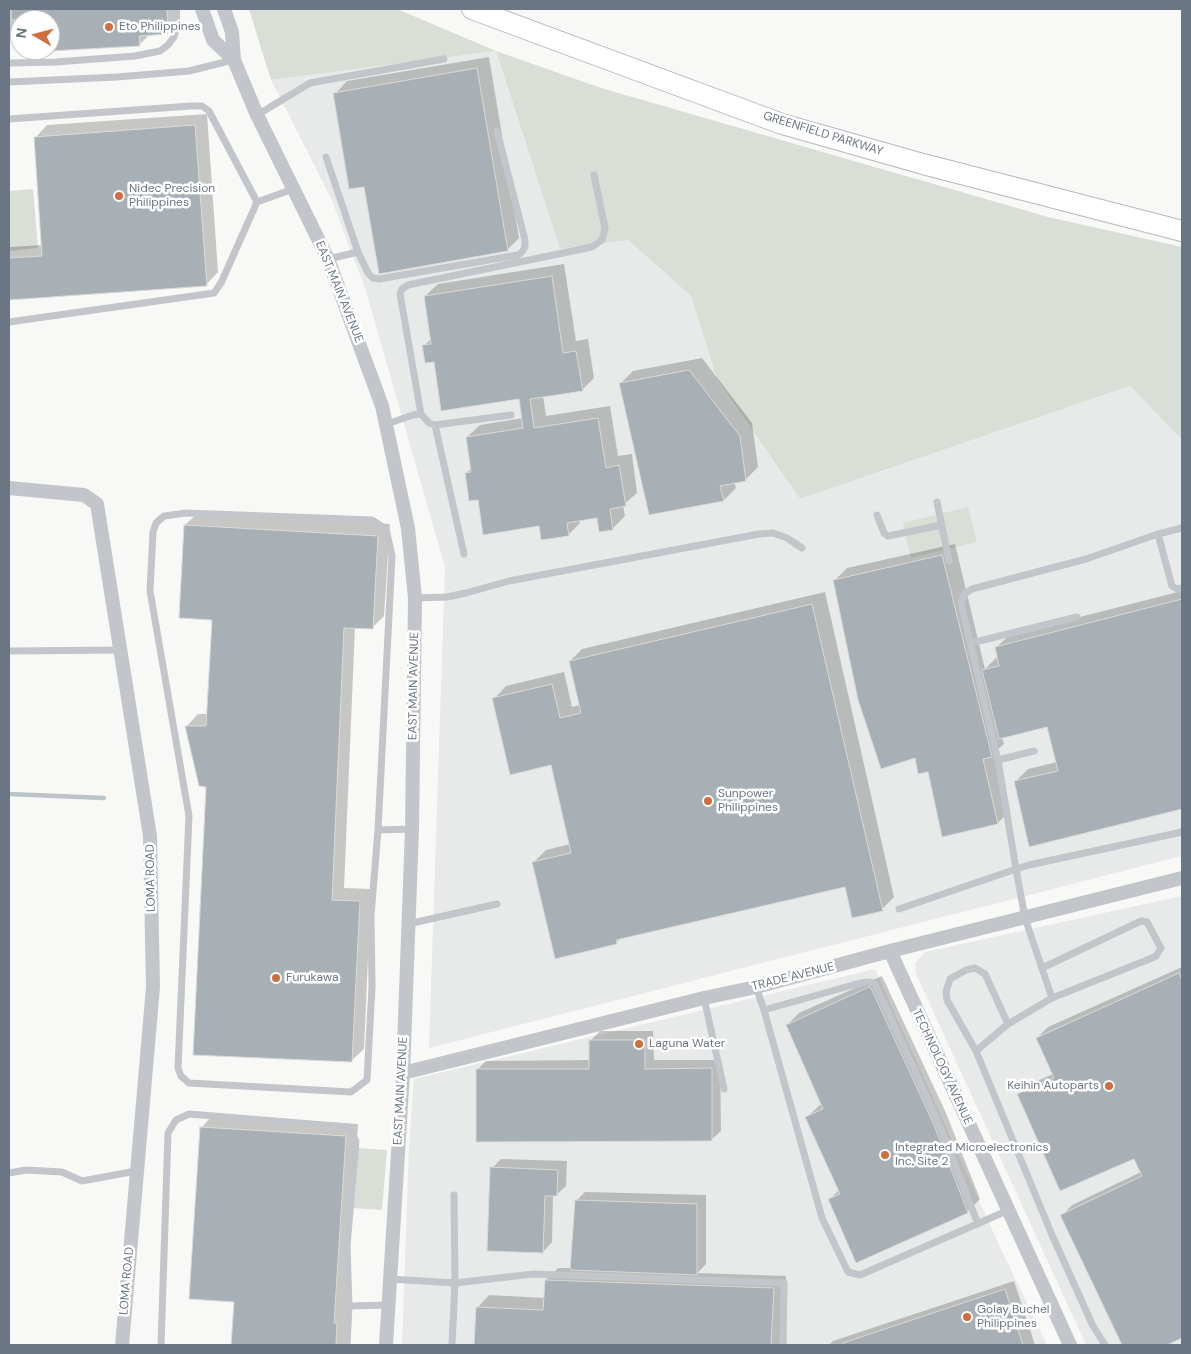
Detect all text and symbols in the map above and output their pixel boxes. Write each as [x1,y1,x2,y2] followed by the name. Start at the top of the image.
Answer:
[10,10,60,60] north arrow
[119,20,201,34] place label: Eto Philippines
[103,21,115,33] marker: Eto Philippines
[12,27,31,39] text: N
[761,109,885,159] street label: GREENFIELD PARKWAY
[129,182,215,210] place label: Nidec Precision Philippines
[113,190,125,202] marker: Nidec Precision Philippines
[312,239,366,345] street label: EAST MAIN AVENUE
[406,632,422,740] street label: EAST MAIN AVENUE
[718,787,778,815] place label: Sunpower Philippines
[702,795,714,807] marker: Sunpower Philippines
[143,844,159,912] street label: LOMA ROAD
[750,960,836,994] street label: TRADE AVENUE
[286,971,338,985] place label: Furukawa
[270,972,282,984] marker: Furukawa
[909,1007,975,1127] street label: TECHNOLOGY AVENUE
[391,1037,411,1145] street label: EAST MAIN AVENUE
[649,1037,725,1051] place label: Laguna Water
[633,1038,645,1050] marker: Laguna Water
[1007,1079,1099,1093] place label: Keihin Autoparts
[1103,1080,1115,1092] marker: Keihin Autoparts
[895,1141,1048,1169] place label: Integrated Microelectronics Inc. Site 2
[879,1149,891,1161] marker: Integrated Microelectronics Inc. Site 2
[117,1246,137,1316] street label: LOMA ROAD
[977,1303,1049,1331] place label: Golay Buchel Philippines
[961,1311,973,1323] marker: Golay Buchel Philippines

